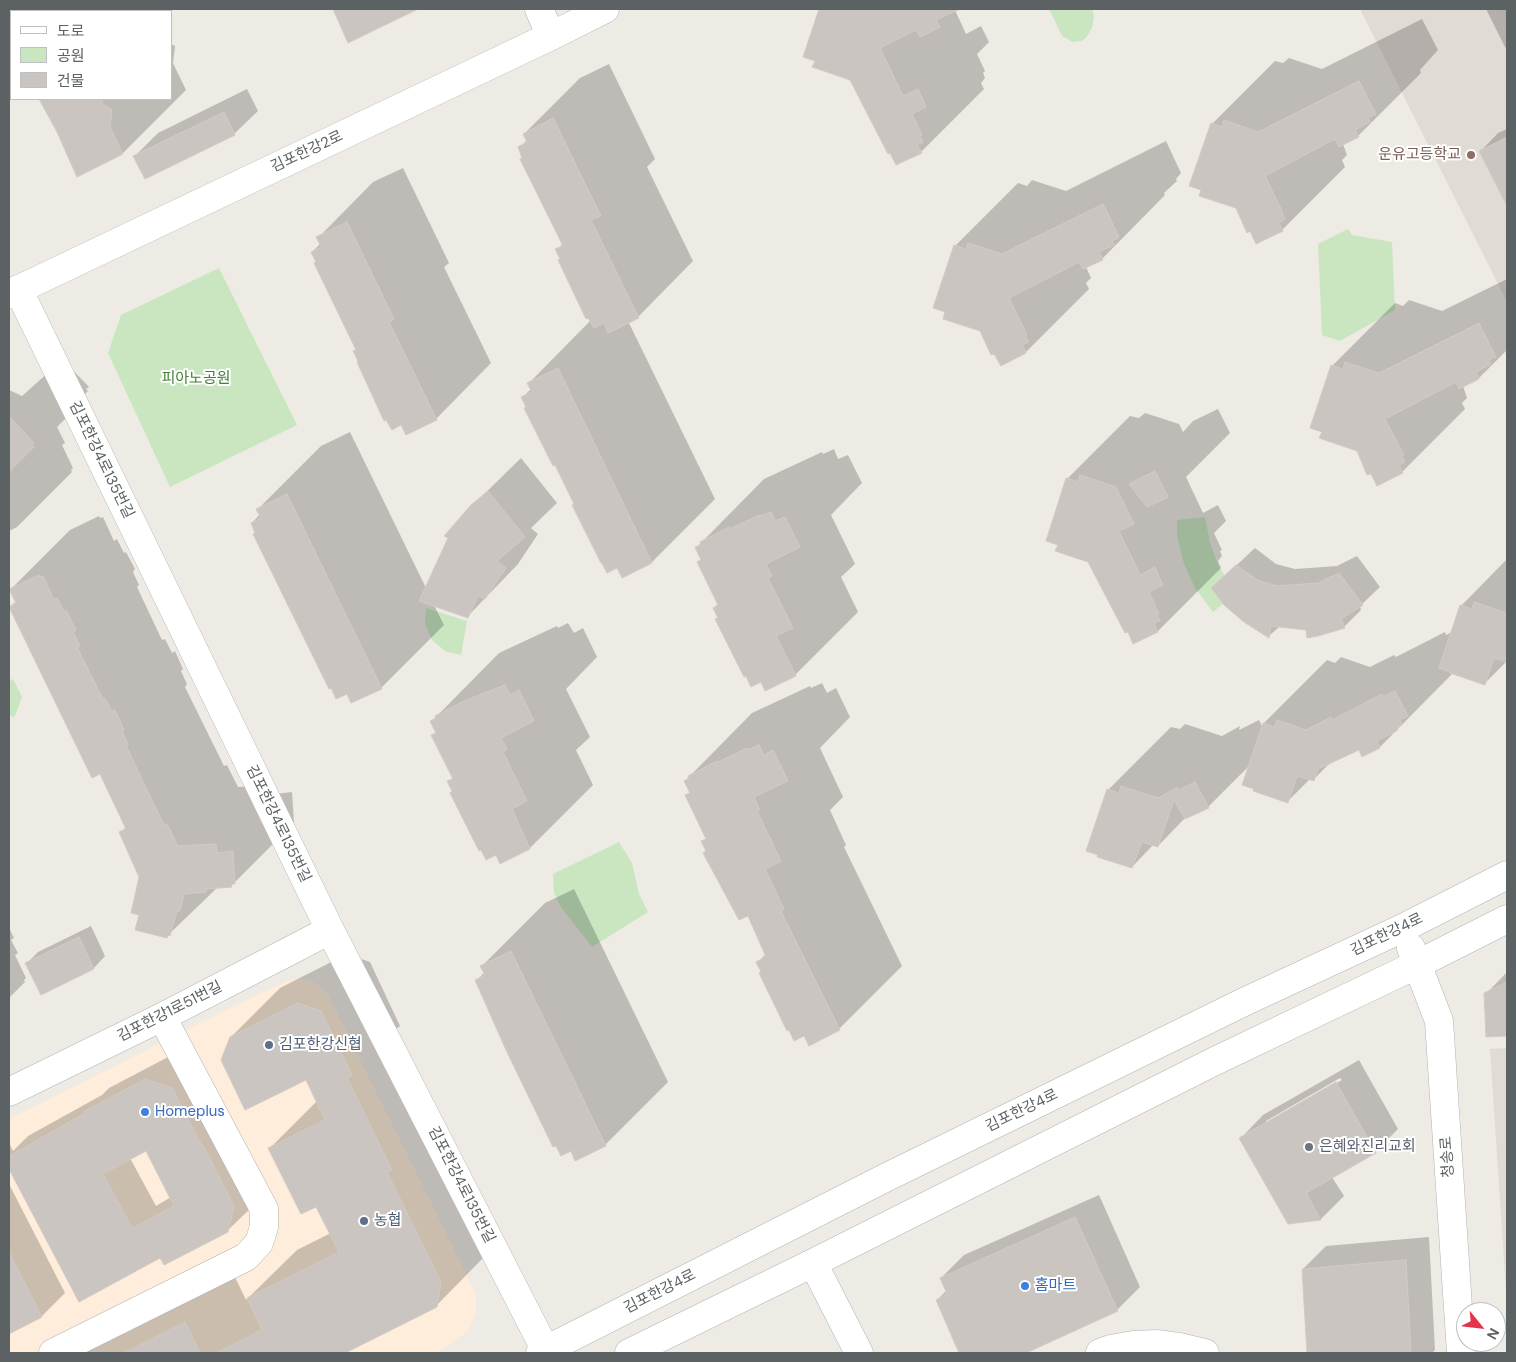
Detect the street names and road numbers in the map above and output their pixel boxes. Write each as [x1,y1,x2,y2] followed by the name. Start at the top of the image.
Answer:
[268,127,346,177] street label: 김포한강2로
[65,398,137,522] street label: 김포한강4로135번길
[242,762,314,886] street label: 김포한강4로135번길
[1348,910,1426,960] street label: 김포한강4로
[115,978,225,1046] street label: 김포한강1로51번길
[983,1086,1061,1136] street label: 김포한강4로
[424,1124,498,1246] street label: 김포한강4로135번길
[1438,1136,1458,1178] street label: 청송로
[621,1266,699,1318] street label: 김포한강4로

